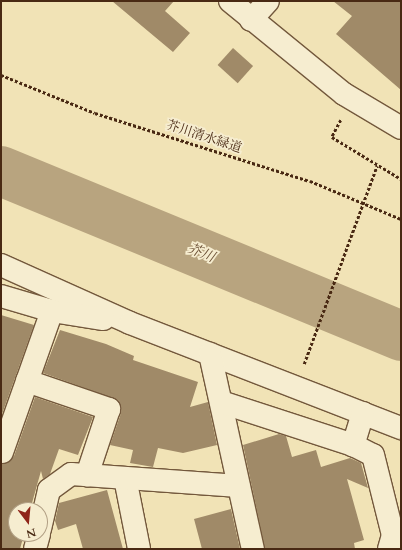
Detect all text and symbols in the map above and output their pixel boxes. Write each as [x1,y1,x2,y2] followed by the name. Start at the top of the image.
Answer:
[164,118,244,156] street label: 芥川清水緑道
[185,240,217,266] water label: 芥川
[8,502,48,542] north arrow
[25,525,38,542] text: N

